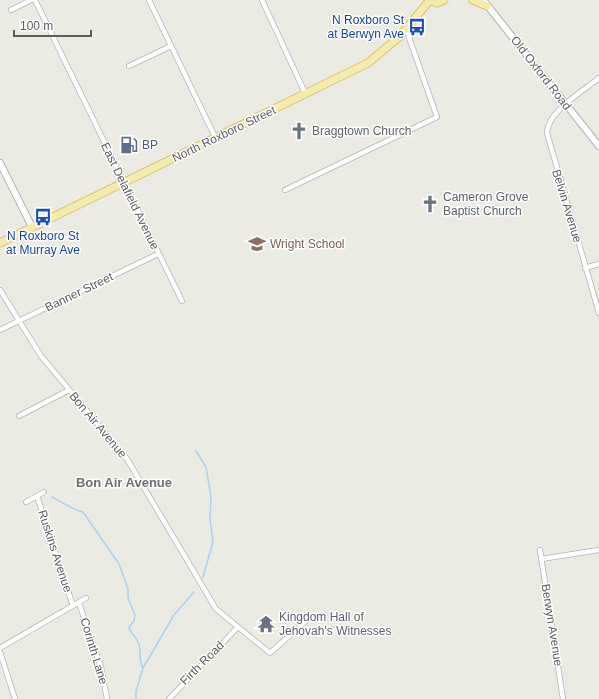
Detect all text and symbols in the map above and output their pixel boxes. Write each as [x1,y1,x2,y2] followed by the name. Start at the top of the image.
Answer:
[14,12,91,38] scale bar
[328,13,405,41] place label: N Roxboro St at Berwyn Ave
[407,17,427,37] bus stop icon: N Roxboro St at Berwyn Ave
[20,19,53,33] text: 100 m
[508,33,574,113] street label: Old Oxford Road
[170,103,279,165] street label: North Roxboro Street
[289,121,309,141] church icon: Braggtown Church
[312,124,411,138] place label: Braggtown Church
[119,135,139,155] fuel station icon: BP
[142,138,158,152] place label: BP
[98,140,162,252] street label: East Delafield Avenue
[549,168,585,245] street label: Belvin Avenue
[443,190,529,218] place label: Cameron Grove Baptist Church
[420,194,440,214] church icon: Cameron Grove Baptist Church
[33,207,53,227] bus stop icon: N Roxboro St at Murray Ave
[6,229,80,257] place label: N Roxboro St at Murray Ave
[247,234,267,254] school or university icon: Wright School
[270,237,344,251] place label: Wright School
[43,269,116,315] street label: Banner Street
[66,389,130,461] street label: Bon Air Avenue
[76,475,172,490] district label: Bon Air Avenue
[35,508,75,594] street label: Ruskins Avenue
[539,583,565,667] street label: Berwyn Avenue
[279,610,392,638] place label: Kingdom Hall of Jehovah’s Witnesses
[256,614,276,634] temple icon: Kingdom Hall of Jehovah’s Witnesses
[77,616,111,686] street label: Corinth Lane
[177,638,227,688] street label: Firth Road

